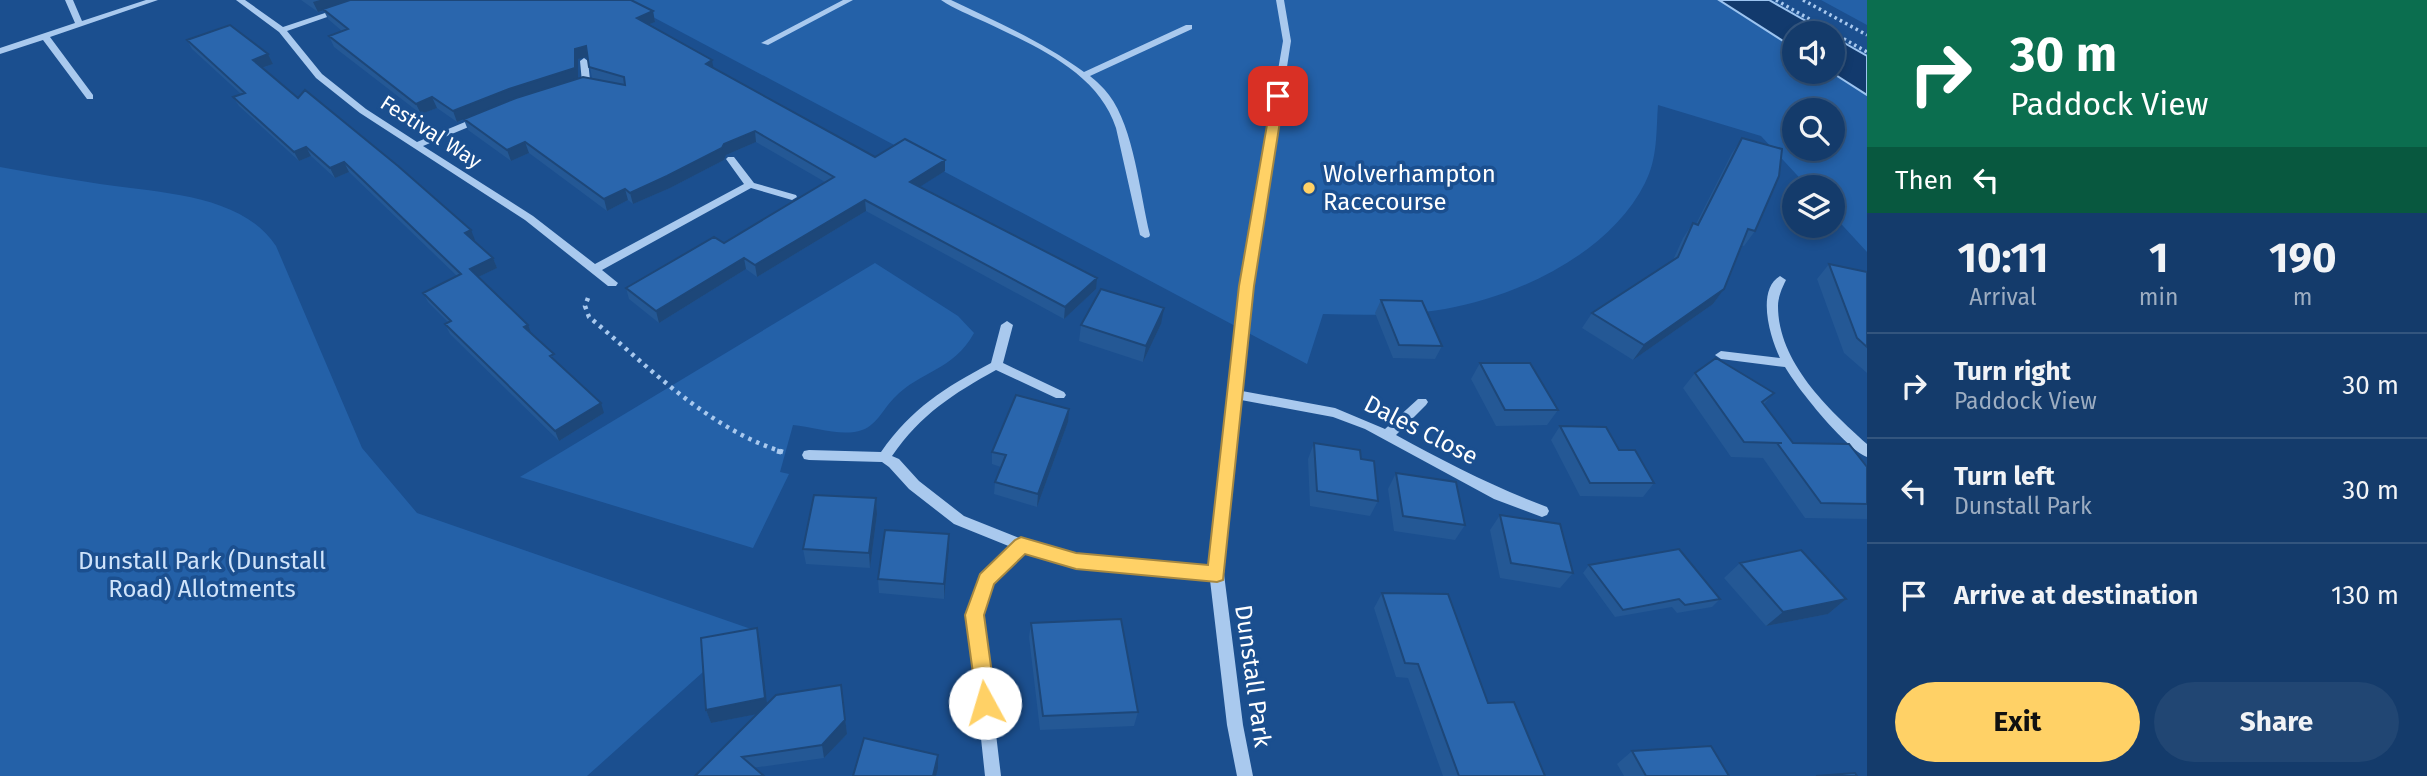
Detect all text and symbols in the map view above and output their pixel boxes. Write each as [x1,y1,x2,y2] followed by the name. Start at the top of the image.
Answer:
[1782,21,1845,238] map controls
[1782,21,1845,84] button: sound
[2010,25,2117,84] text: 30 m
[1895,28,1986,119] icon: right
[1248,66,1308,126] pin
[1259,77,1297,115] icon: arrive
[2010,85,2209,123] text: Paddock View
[376,90,487,175] street label: Festival Way
[1782,98,1845,161] button: search
[1323,160,1496,216] place label: Wolverhampton Racecourse
[1967,161,2005,199] icon: left
[1895,165,1953,196] text: Then
[1782,175,1845,238] button: layers
[1301,180,1317,196] marker: Wolverhampton Racecourse
[1957,233,2048,283] text: 10:11
[2149,233,2168,283] text: 1
[2269,233,2337,283] text: 190
[1969,283,2037,311] text: Arrival
[2139,283,2179,311] text: min
[2293,283,2313,311] text: m
[1954,356,2071,387] text: Turn right
[1895,367,1933,405] icon: right
[2342,370,2399,401] text: 30 m
[1954,387,2097,415] text: Paddock View
[1359,389,1483,471] street label: Dales Close
[1954,461,2055,492] text: Turn left
[1895,472,1933,510] icon: left
[2342,475,2399,506] text: 30 m
[1954,492,2092,520] text: Dunstall Park
[78,547,326,603] park label: Dunstall Park (Dunstall Road) Allotments
[1895,577,1933,615] icon: arrive
[1954,580,2198,611] text: Arrive at destination
[2331,580,2399,611] text: 130 m
[1229,603,1277,750] street label: Dunstall Park
[948,666,1022,740] position arrow
[1895,682,2140,762] button: Exit
[2154,682,2399,762] button: Share

